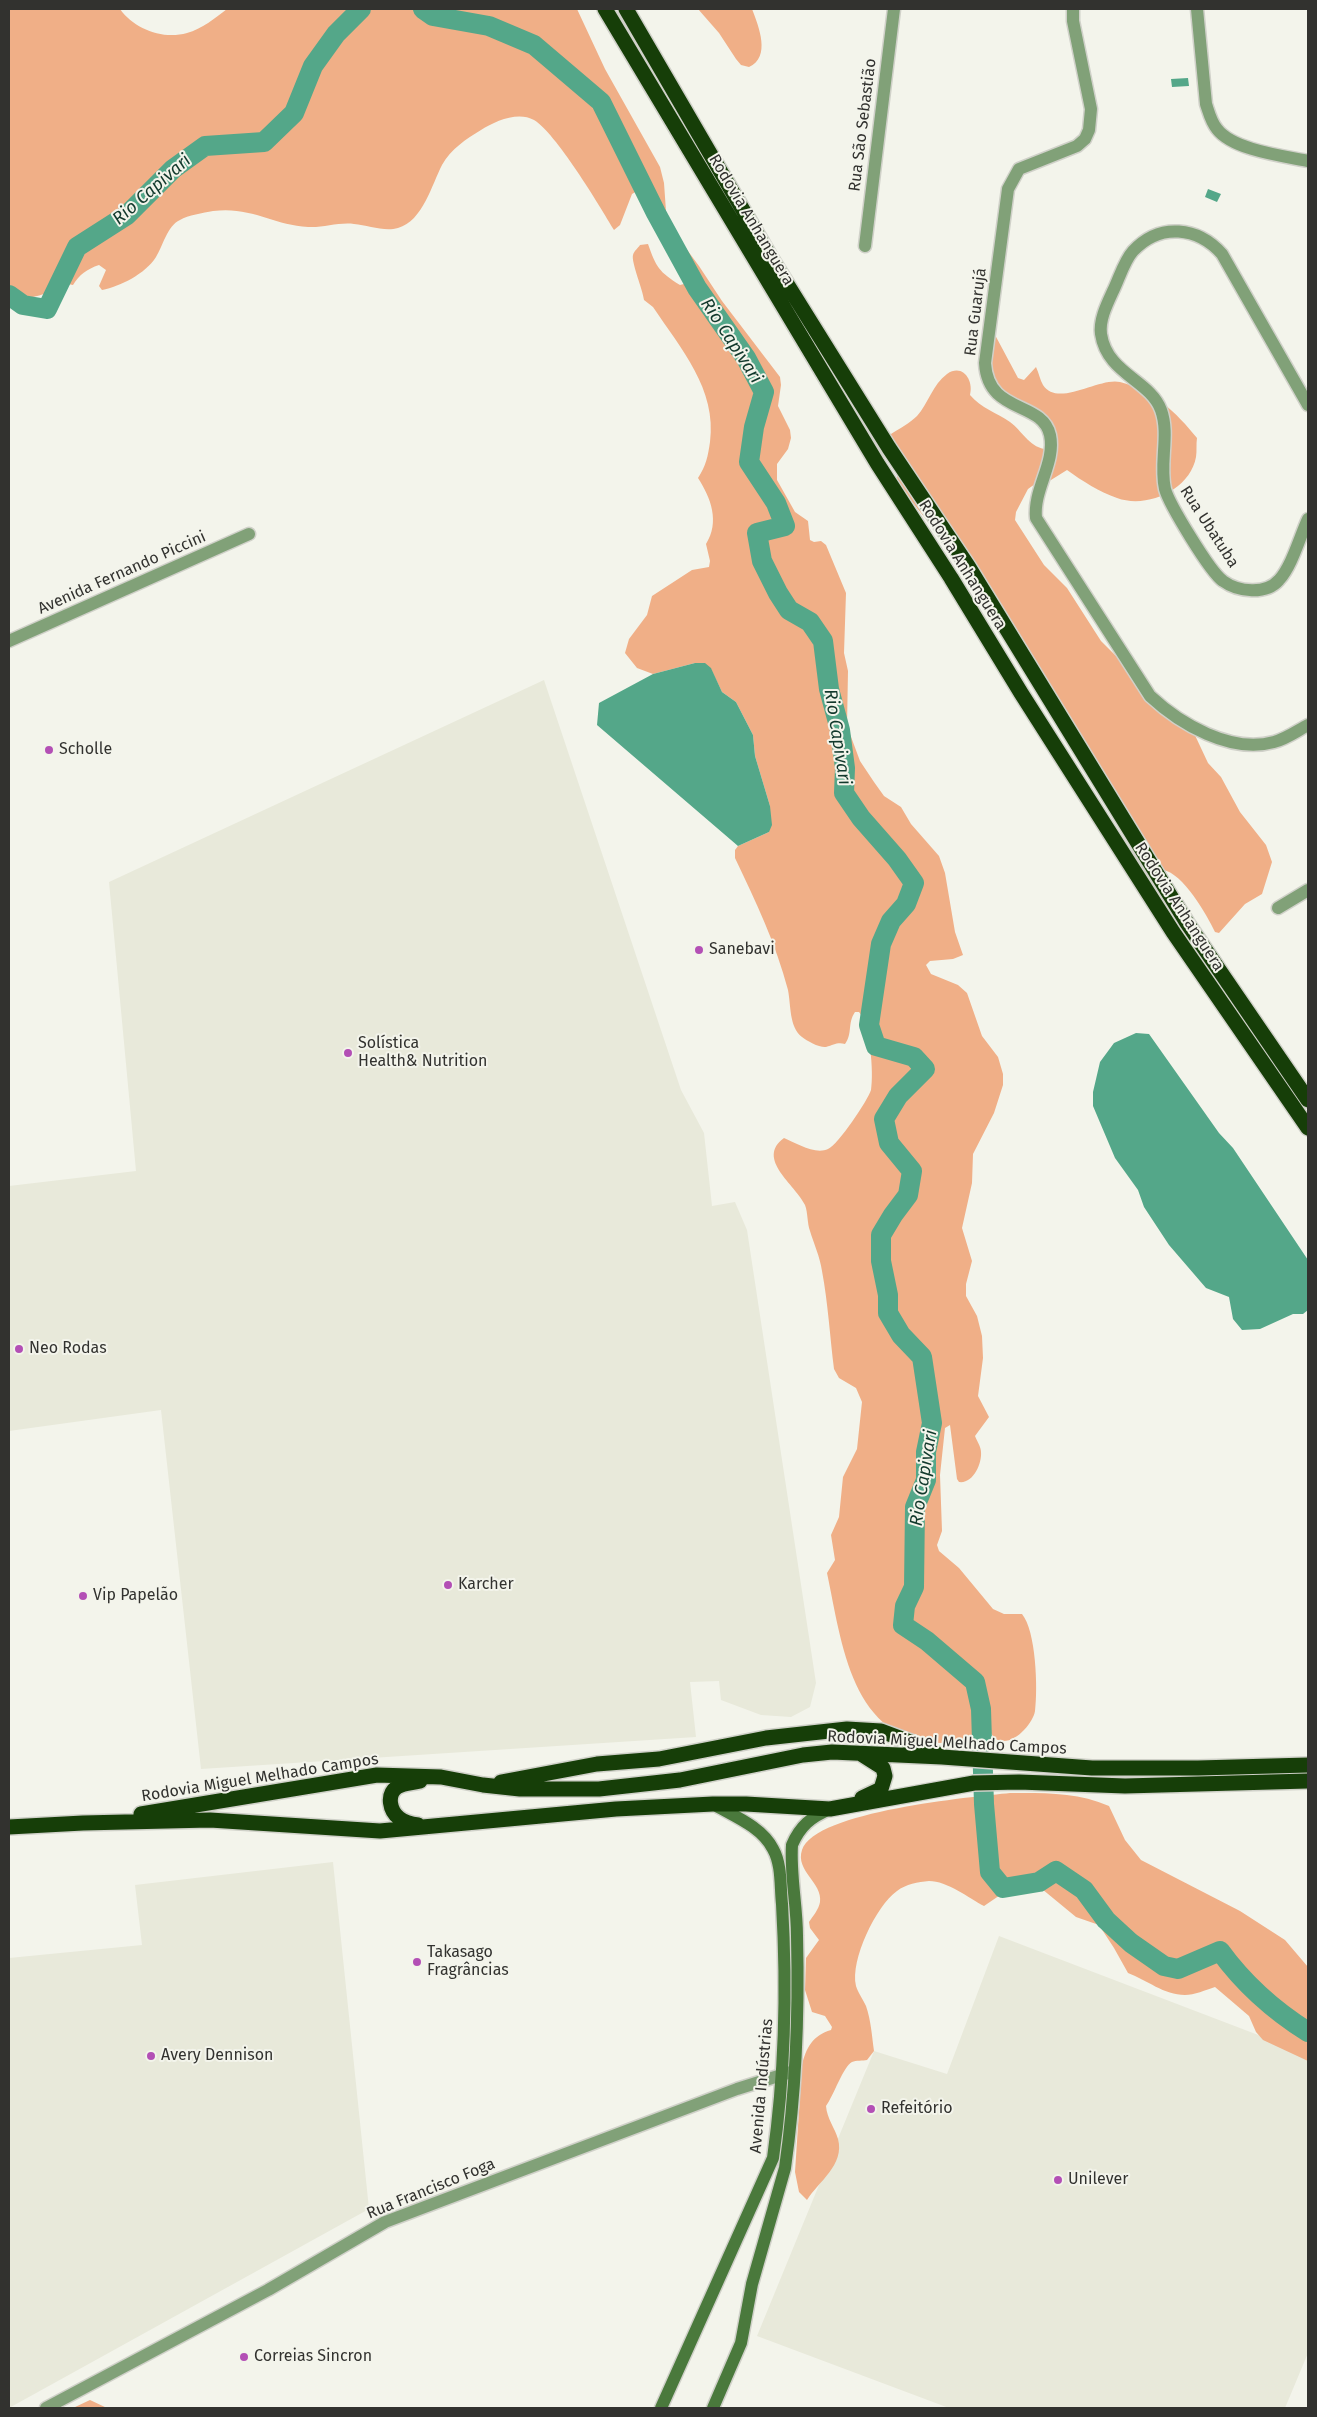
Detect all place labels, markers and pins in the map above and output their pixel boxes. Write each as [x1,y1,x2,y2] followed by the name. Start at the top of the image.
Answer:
[59,740,112,760] place label: Scholle
[43,744,55,756] marker: Scholle
[709,940,775,960] place label: Sanebavi
[693,944,705,956] marker: Sanebavi
[358,1034,487,1072] place label: Solística Health& Nutrition
[342,1047,354,1059] marker: Solística Health& Nutrition
[29,1339,107,1359] place label: Neo Rodas
[13,1343,25,1355] marker: Neo Rodas
[458,1575,514,1595] place label: Karcher
[442,1579,454,1591] marker: Karcher
[93,1586,178,1606] place label: Vip Papelão
[77,1590,89,1602] marker: Vip Papelão
[427,1943,509,1981] place label: Takasago Fragrâncias
[411,1956,423,1968] marker: Takasago Fragrâncias
[161,2046,273,2066] place label: Avery Dennison
[145,2050,157,2062] marker: Avery Dennison
[881,2099,953,2119] place label: Refeitório
[865,2103,877,2115] marker: Refeitório
[1068,2170,1128,2190] place label: Unilever
[1052,2174,1064,2186] marker: Unilever
[254,2347,372,2367] place label: Correias Sincron
[238,2351,250,2363] marker: Correias Sincron

